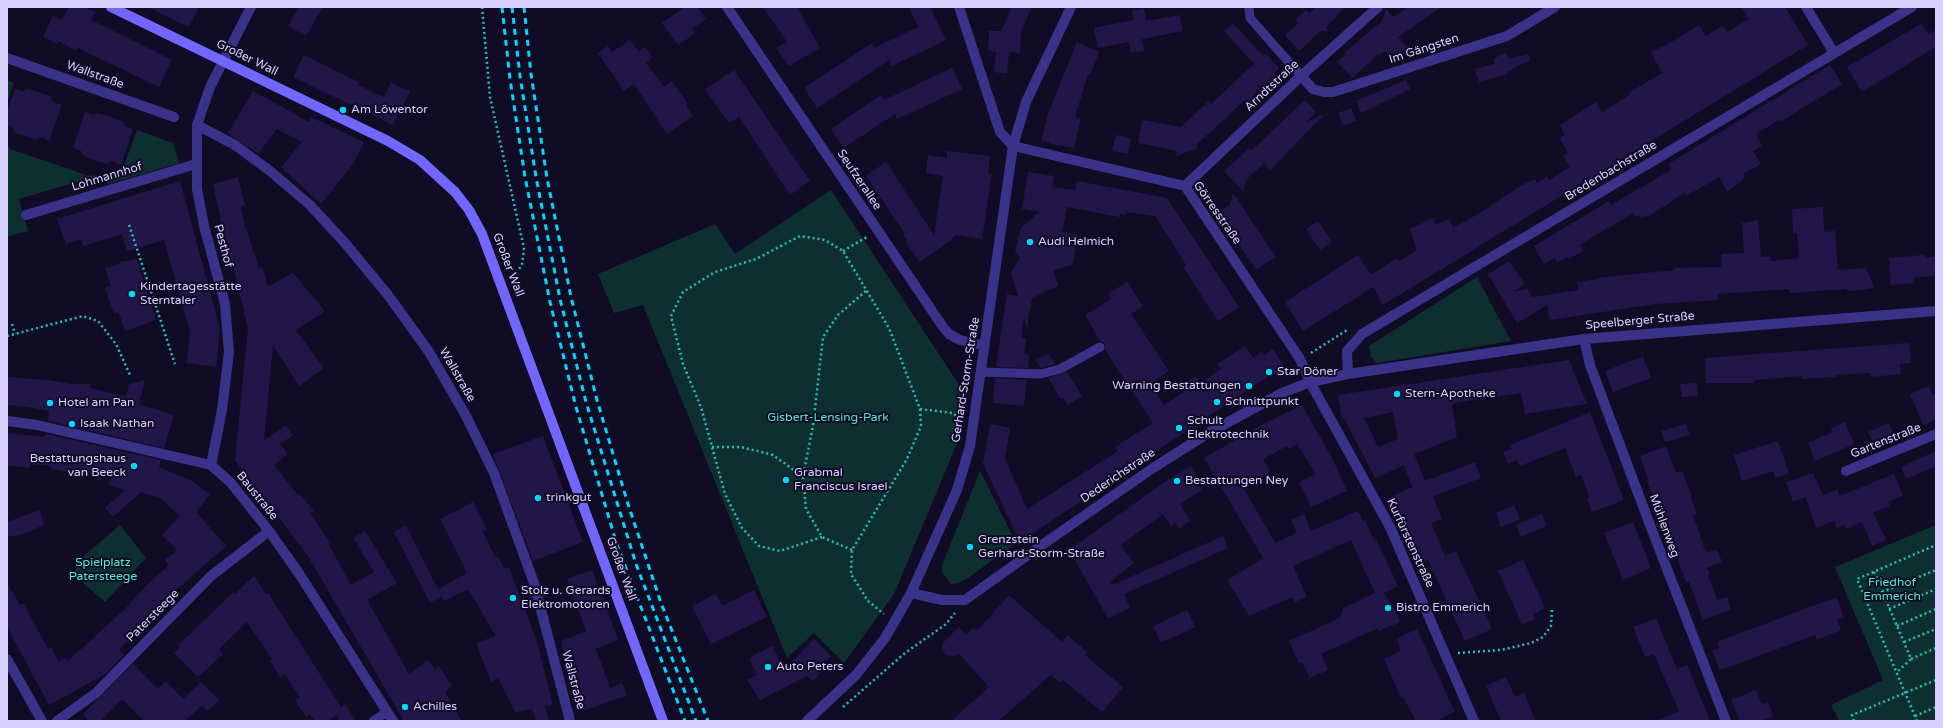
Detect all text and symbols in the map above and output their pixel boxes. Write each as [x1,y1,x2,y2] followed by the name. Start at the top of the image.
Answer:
[1387,31,1461,67] street label: Im Gängsten
[214,37,280,79] street label: Großer Wall
[1242,57,1302,115] street label: Arndtstraße
[64,58,126,92] street label: Wallstraße
[351,103,428,117] place label: Am Löwentor
[338,105,348,115] marker: Am Löwentor
[1562,138,1660,204] street label: Bredenbachstraße
[834,147,884,213] street label: Seufzerallee
[70,159,144,195] street label: Lohmannhof
[1190,179,1244,247] street label: Görresstraße
[210,223,236,269] street label: Pesthof
[489,231,527,299] street label: Großer Wall
[1038,235,1114,249] place label: Audi Helmich
[1025,237,1035,247] marker: Audi Helmich
[140,280,242,308] place label: Kindertagesstätte Sterntaler
[127,289,137,299] marker: Kindertagesstätte Sterntaler
[1585,309,1695,333] street label: Speelberger Straße
[949,316,983,444] street label: Gerhard-Storm-Straße
[436,345,478,405] street label: Wallstraße
[1277,365,1338,379] place label: Star Döner
[1264,367,1274,377] marker: Star Döner
[1112,379,1241,393] place label: Warning Bestattungen
[1244,381,1254,391] marker: Warning Bestattungen
[1405,387,1496,401] place label: Stern-Apotheke
[1392,389,1402,399] marker: Stern-Apotheke
[1225,395,1299,409] place label: Schnittpunkt
[58,396,134,410] place label: Hotel am Pan
[1212,397,1222,407] marker: Schnittpunkt
[45,398,55,408] marker: Hotel am Pan
[767,411,889,425] park label: Gisbert-Lensing-Park
[1187,414,1269,442] place label: Schult Elektrotechnik
[80,417,154,431] place label: Isaak Nathan
[67,419,77,429] marker: Isaak Nathan
[1849,420,1923,462] street label: Gartenstraße
[1174,423,1184,433] marker: Schult Elektrotechnik
[1078,446,1158,506] street label: Dederichstraße
[30,452,126,480] place label: Bestattungshaus van Beeck
[129,461,139,471] marker: Bestattungshaus van Beeck
[794,466,888,494] place label: Grabmal Franciscus Israel
[233,469,281,523] street label: Baustraße
[1185,474,1288,488] place label: Bestattungen Ney
[781,475,791,485] marker: Grabmal Franciscus Israel
[1172,476,1182,486] marker: Bestattungen Ney
[546,491,591,505] place label: trinkgut
[1646,492,1682,560] street label: Mühlenweg
[533,493,543,503] marker: trinkgut
[1383,496,1437,590] street label: Kurfürstenstraße
[978,533,1105,561] place label: Grenzstein Gerhard-Storm-Straße
[603,535,639,603] street label: Großer Wall
[965,542,975,552] marker: Grenzstein Gerhard-Storm-Straße
[69,556,137,584] park label: Spielplatz Patersteege
[1863,576,1921,604] park label: Friedhof Emmerich
[521,584,611,612] place label: Stolz u. Gerards Elektromotoren
[124,587,182,645] street label: Patersteege
[508,593,518,603] marker: Stolz u. Gerards Elektromotoren
[1396,601,1490,615] place label: Bistro Emmerich
[1383,603,1393,613] marker: Bistro Emmerich
[558,649,588,711] street label: Wallstraße
[776,660,843,674] place label: Auto Peters
[763,662,773,672] marker: Auto Peters
[413,700,457,714] place label: Achilles
[400,702,410,712] marker: Achilles

